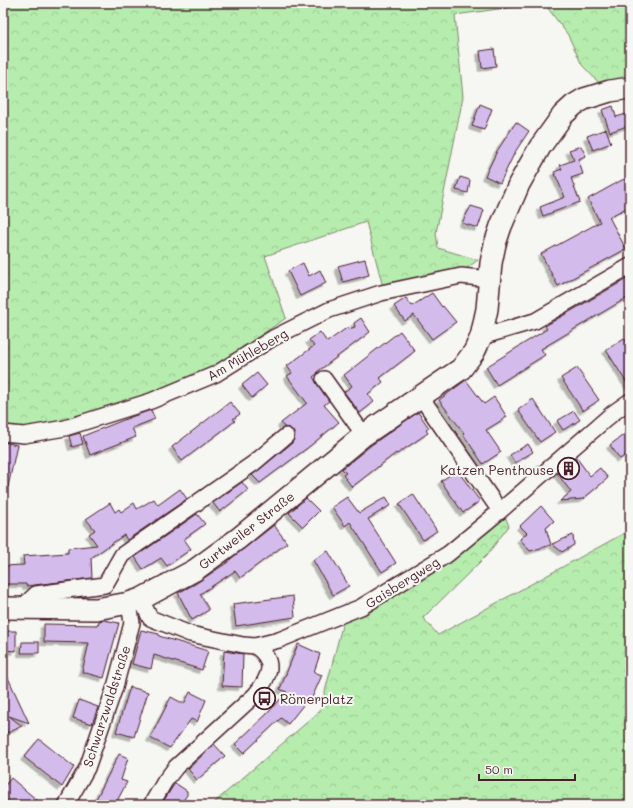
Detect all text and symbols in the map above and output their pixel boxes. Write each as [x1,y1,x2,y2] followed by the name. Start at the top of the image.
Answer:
[204,324,290,384] street label: Am Mühleberg
[556,456,582,482] building icon: Katzen Penthouse
[440,461,554,478] place label: Katzen Penthouse
[195,487,297,573] street label: Gurtweiler Straße
[362,553,442,611] street label: Gaisbergweg
[78,643,134,769] street label: Schwarzwaldstraße
[252,685,278,711] bus stop icon: Römerplatz
[280,690,353,707] place label: Römerplatz
[479,756,575,782] scale bar
[485,761,513,777] text: 50 m

